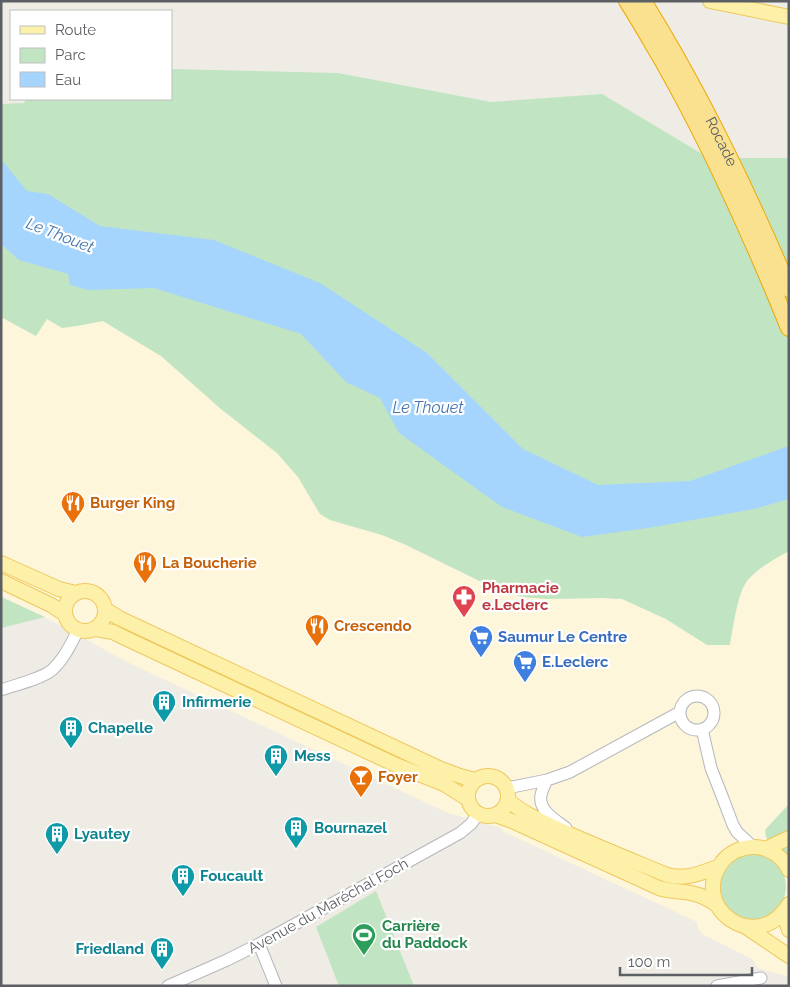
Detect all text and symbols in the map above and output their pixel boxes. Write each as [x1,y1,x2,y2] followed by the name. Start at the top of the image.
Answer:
[10,10,172,100] legend
[55,21,96,39] text: Route
[55,46,86,64] text: Parc
[55,71,81,89] text: Eau
[701,114,741,169] street label: Rocade
[24,213,97,257] water label: Le Thouet
[393,398,464,417] water label: Le Thouet
[60,490,86,524] restaurant icon: Burger King
[90,494,175,512] place label: Burger King
[132,550,158,584] restaurant icon: La Boucherie
[162,554,257,572] place label: La Boucherie
[482,579,559,614] place label: Pharmacie e.Leclerc
[451,584,477,618] pharmacy icon: Pharmacie e.Leclerc
[304,613,330,647] restaurant icon: Crescendo
[334,617,412,635] place label: Crescendo
[468,624,494,658] supermarket icon: Saumur Le Centre
[498,628,627,646] place label: Saumur Le Centre
[512,649,538,683] supermarket icon: E.Leclerc
[542,653,609,671] place label: E.Leclerc
[151,689,177,723] building icon: Infirmerie
[182,693,251,711] place label: Infirmerie
[58,715,84,749] building icon: Chapelle
[88,719,153,737] place label: Chapelle
[263,743,289,777] building icon: Mess
[294,747,331,765] place label: Mess
[348,764,374,798] bar icon: Foyer
[378,768,418,786] place label: Foyer
[283,815,309,849] building icon: Bournazel
[314,819,387,837] place label: Bournazel
[44,821,70,855] building icon: Lyautey
[74,825,131,843] place label: Lyautey
[245,854,411,958] street label: Avenue du Maréchal Foch
[170,863,196,897] building icon: Foucault
[200,867,264,885] place label: Foucault
[382,917,468,952] place label: Carrière du Paddock
[351,922,377,956] sports icon: Carrière du Paddock
[149,936,175,970] building icon: Friedland
[75,940,144,958] place label: Friedland
[620,944,752,976] scale bar
[628,953,670,971] text: 100 m

